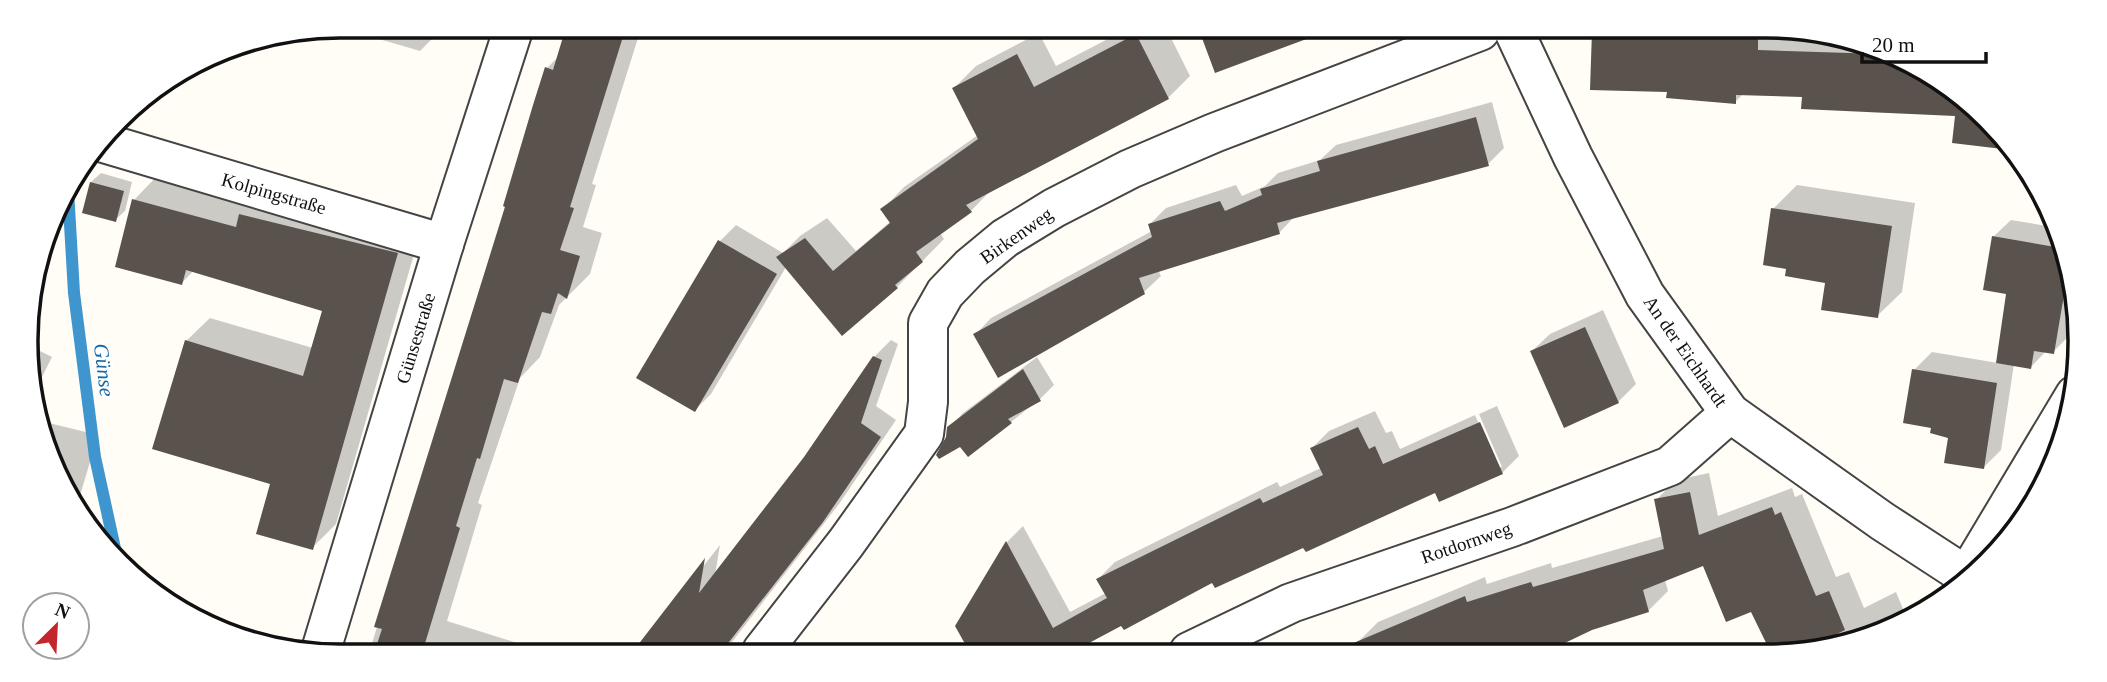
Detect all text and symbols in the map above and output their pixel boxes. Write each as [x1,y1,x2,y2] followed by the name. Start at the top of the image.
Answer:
[1862,21,1986,65] scale bar
[1872,33,1915,57] text: 20 m
[219,169,328,218] street label: Kolpingstraße
[976,203,1057,268] street label: Birkenweg
[392,290,439,386] street label: Günsestraße
[1639,292,1732,411] street label: An der Eichhardt
[89,342,119,398] water label: Günse
[1418,517,1514,568] street label: Rotdornweg
[21,591,91,661] north arrow
[52,599,73,623] text: N

